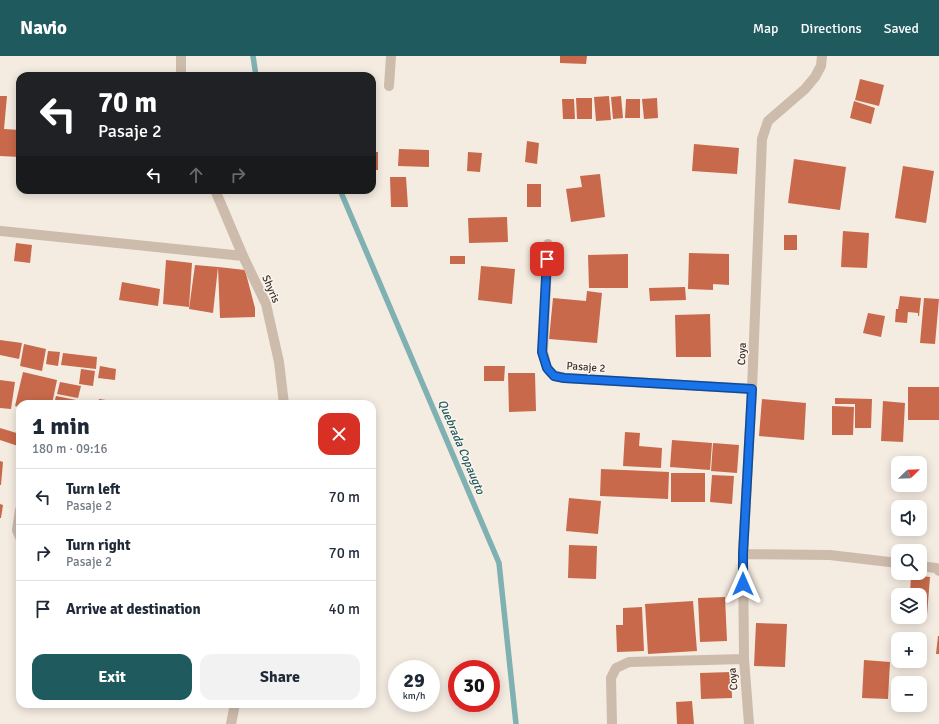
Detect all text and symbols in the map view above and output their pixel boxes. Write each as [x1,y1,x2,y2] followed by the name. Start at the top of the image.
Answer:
[20,16,67,40] text: Navio
[753,20,779,37] text: Map
[801,20,862,37] text: Directions
[884,20,919,37] text: Saved
[98,86,157,120] text: 70 m
[32,88,84,140] icon: left
[98,120,162,142] text: Pasaje 2
[143,164,165,186] icon: left
[185,164,207,186] icon: ahead
[227,164,249,186] icon: right
[530,242,564,276] pin
[536,248,558,270] icon: arrive
[259,273,283,305] street label: Shyris
[735,342,749,366] street label: Coya
[566,359,606,375] street label: Pasaje 2
[434,397,488,497] water label: Quebrada Copaugto
[32,411,90,441] text: 1 min
[318,413,360,455] button: close
[32,441,108,457] text: 180 m · 09:16
[891,456,927,492] north arrow
[891,456,927,712] map controls
[66,480,120,498] text: Turn left
[32,486,54,508] icon: left
[329,488,360,506] text: 70 m
[66,498,112,514] text: Pasaje 2
[891,500,927,536] button: sound
[66,536,131,554] text: Turn right
[32,542,54,564] icon: right
[329,544,360,562] text: 70 m
[891,544,927,580] button: search
[66,554,112,570] text: Pasaje 2
[722,563,764,605] position arrow
[891,588,927,624] button: layers
[32,598,54,620] icon: arrive
[66,600,201,618] text: Arrive at destination
[329,600,360,618] text: 40 m
[891,632,927,668] button: +
[32,654,192,700] button: Exit
[200,654,360,700] button: Share
[448,660,500,712] speed limit sign: 30
[725,667,740,691] street label: Coya
[403,668,425,693] text: 29
[891,676,927,712] button: −
[403,690,425,702] text: km/h

